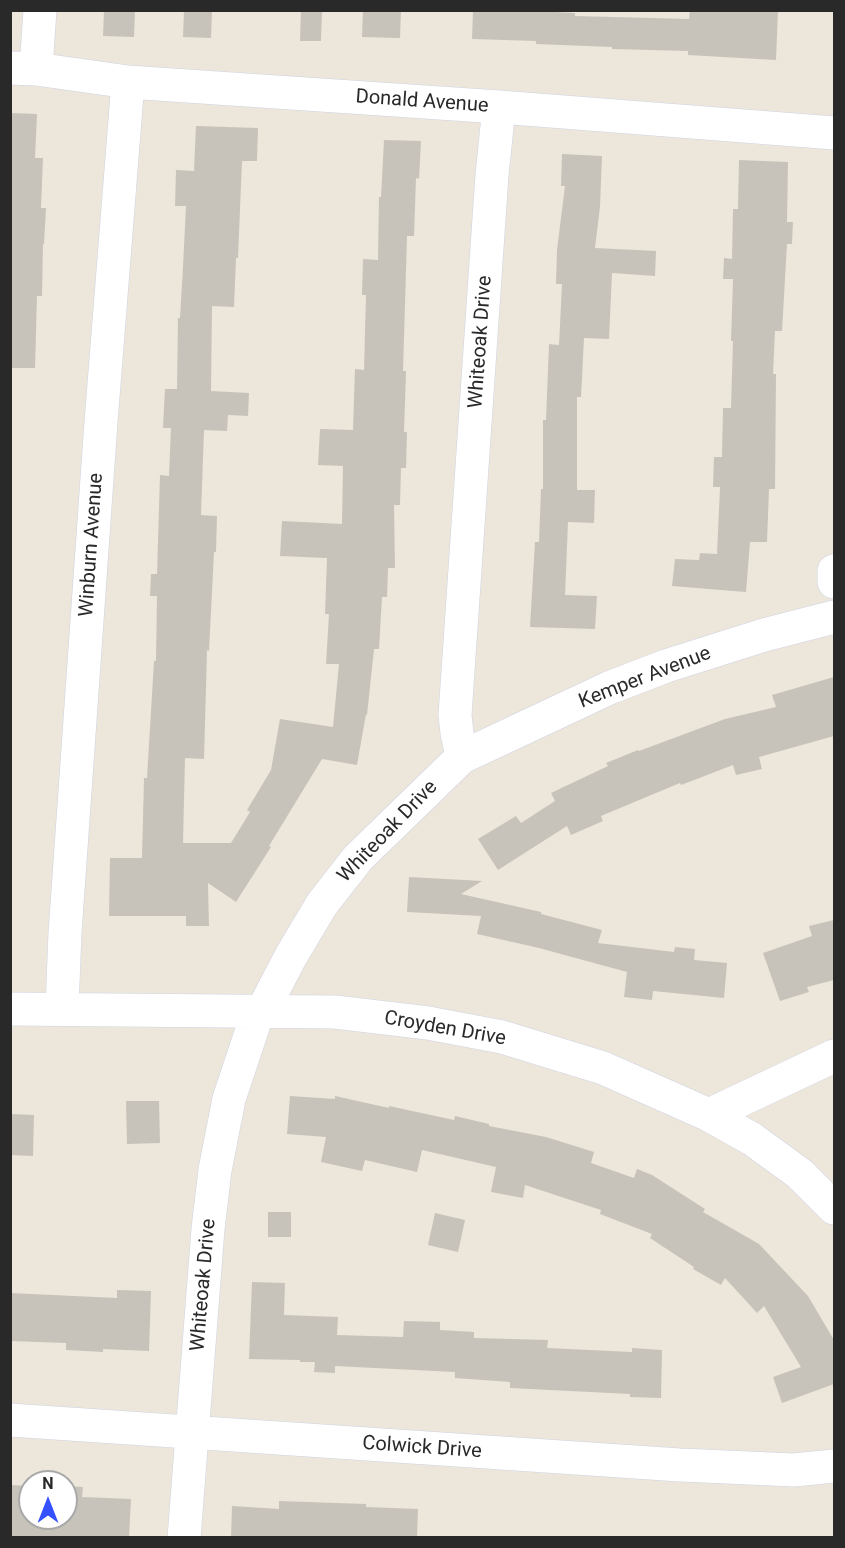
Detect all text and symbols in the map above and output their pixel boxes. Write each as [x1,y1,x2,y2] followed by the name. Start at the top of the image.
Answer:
[355,85,489,119] street label: Donald Avenue
[464,275,498,409] street label: Whiteoak Drive
[75,472,109,618] street label: Winburn Avenue
[576,642,714,714] street label: Kemper Avenue
[333,776,443,888] street label: Whiteoak Drive
[382,1007,508,1051] street label: Croyden Drive
[186,1218,222,1352] street label: Whiteoak Drive
[361,1432,483,1464] street label: Colwick Drive
[18,1470,78,1530] north arrow
[42,1474,54,1493] text: N

